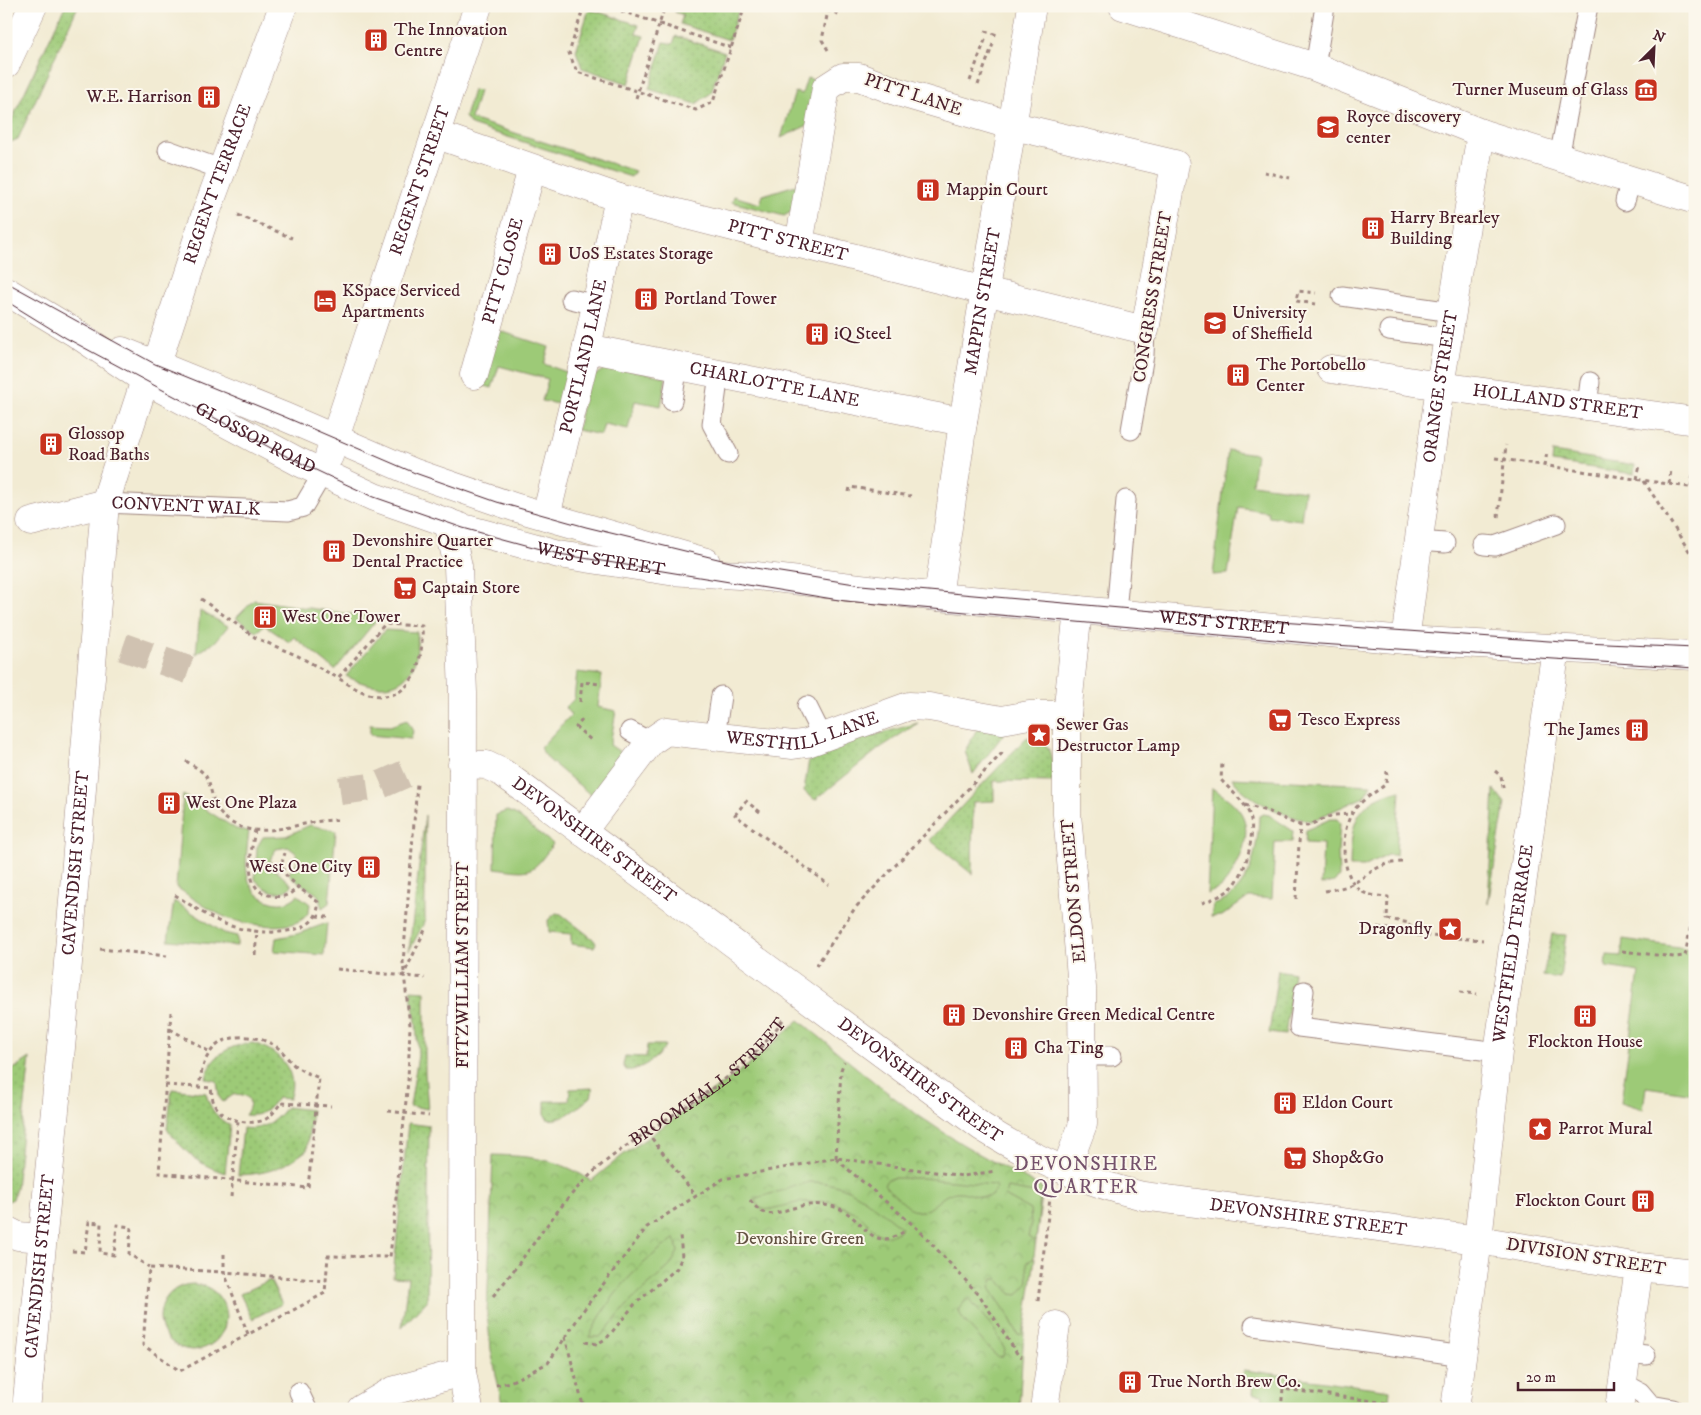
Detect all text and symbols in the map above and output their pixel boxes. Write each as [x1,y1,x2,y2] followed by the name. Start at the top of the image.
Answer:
[394,19,508,62] place label: The Innovation Centre
[1628,22,1678,72] north arrow
[1650,26,1668,48] text: N
[363,27,389,53] building icon: The Innovation Centre
[861,69,965,121] street label: PITT LANE
[1633,77,1659,103] museum icon: Turner Museum of Glass
[1453,79,1628,101] place label: Turner Museum of Glass
[196,84,222,110] building icon: W.E. Harrison
[85,86,193,108] place label: W.E. Harrison
[179,101,257,267] street label: REGENT TERRACE
[385,103,455,258] street label: REGENT STREET
[1346,106,1461,149] place label: Royce discovery center
[1315,114,1341,140] school or university icon: Royce discovery center
[915,177,941,203] building icon: Mappin Court
[946,179,1048,201] place label: Mappin Court
[1390,207,1500,250] place label: Harry Brearley Building
[1129,209,1177,384] street label: CONGRESS STREET
[478,215,529,327] street label: PITT CLOSE
[725,215,851,267] street label: PITT STREET
[1360,215,1386,241] building icon: Harry Brearley Building
[960,226,1006,377] street label: MAPPIN STREET
[537,241,563,267] building icon: UoS Estates Storage
[568,243,713,265] place label: UoS Estates Storage
[556,277,612,436] street label: PORTLAND LANE
[342,280,460,323] place label: KSpace Serviced Apartments
[633,286,659,312] building icon: Portland Tower
[312,288,338,314] hotel icon: KSpace Serviced Apartments
[664,288,777,310] place label: Portland Tower
[1232,302,1312,345] place label: University of Sheffield
[1419,308,1463,464] street label: ORANGE STREET
[1202,310,1228,336] school or university icon: University of Sheffield
[804,321,830,347] building icon: iQ Steel
[834,323,892,345] place label: iQ Steel
[1256,354,1366,397] place label: The Portobello Center
[688,357,862,412] street label: CHARLOTTE LANE
[1225,362,1251,388] building icon: The Portobello Center
[1471,380,1644,425] street label: HOLLAND STREET
[191,398,319,479] street label: GLOSSOP ROAD
[68,423,149,466] place label: Glossop Road Baths
[38,431,64,457] building icon: Glossop Road Baths
[111,492,261,521] street label: CONVENT WALK
[352,530,494,573] place label: Devonshire Quarter Dental Practice
[533,537,667,581] street label: WEST STREET
[321,538,347,564] building icon: Devonshire Quarter Dental Practice
[392,575,418,601] supermarket icon: Captain Store
[422,577,520,599] place label: Captain Store
[252,604,278,630] building icon: West One Tower
[281,606,401,628] place label: West One Tower
[1157,606,1290,640] street label: WEST STREET
[724,707,882,756] street label: WESTHILL LANE
[1267,707,1293,733] supermarket icon: Tesco Express
[1298,709,1400,731] place label: Tesco Express
[1056,714,1180,757] place label: Sewer Gas Destructor Lamp
[1624,717,1650,743] building icon: The James
[1544,719,1620,741] place label: The James
[1026,722,1052,748] place icon: Sewer Gas Destructor Lamp
[58,770,94,956] street label: CAVENDISH STREET
[507,772,681,908] street label: DEVONSHIRE STREET
[156,790,182,816] building icon: West One Plaza
[185,792,297,814] place label: West One Plaza
[1057,818,1091,964] street label: ELDON STREET
[1488,843,1539,1045] street label: WESTFIELD TERRACE
[356,854,382,880] building icon: West One City
[248,856,352,878] place label: West One City
[452,861,474,1068] street label: FITZWILLIAM STREET
[1437,916,1463,942] place icon: Dragonfly
[1359,918,1432,940] place label: Dragonfly
[941,1002,967,1028] building icon: Devonshire Green Medical Centre
[1572,1003,1598,1029] building icon: Flockton House
[972,1004,1215,1026] place label: Devonshire Green Medical Centre
[625,1013,792,1151] street label: BROOMHALL STREET
[833,1013,1007,1148] street label: DEVONSHIRE STREET
[1527,1031,1643,1053] place label: Flockton House
[1003,1035,1029,1061] building icon: Cha Ting
[1034,1037,1104,1059] place label: Cha Ting
[1272,1090,1298,1116] building icon: Eldon Court
[1302,1092,1393,1114] place label: Eldon Court
[1527,1116,1553,1142] place icon: Parrot Mural
[1558,1118,1653,1140] place label: Parrot Mural
[1282,1145,1308,1171] supermarket icon: Shop&Go
[1312,1147,1384,1169] place label: Shop&Go
[1014,1152,1158,1200] district label: DEVONSHIRE QUARTER
[20,1173,60,1360] street label: CAVENDISH STREET
[1630,1188,1656,1214] building icon: Flockton Court
[1515,1190,1626,1212] place label: Flockton Court
[1208,1194,1409,1242] street label: DEVONSHIRE STREET
[736,1228,865,1250] park label: Devonshire Green
[1505,1234,1668,1281] street label: DIVISION STREET
[1518,1360,1615,1392] scale bar
[1526,1368,1556,1387] text: 20 m
[1117,1369,1143,1395] building icon: True North Brew Co.
[1148,1371,1301,1393] place label: True North Brew Co.

